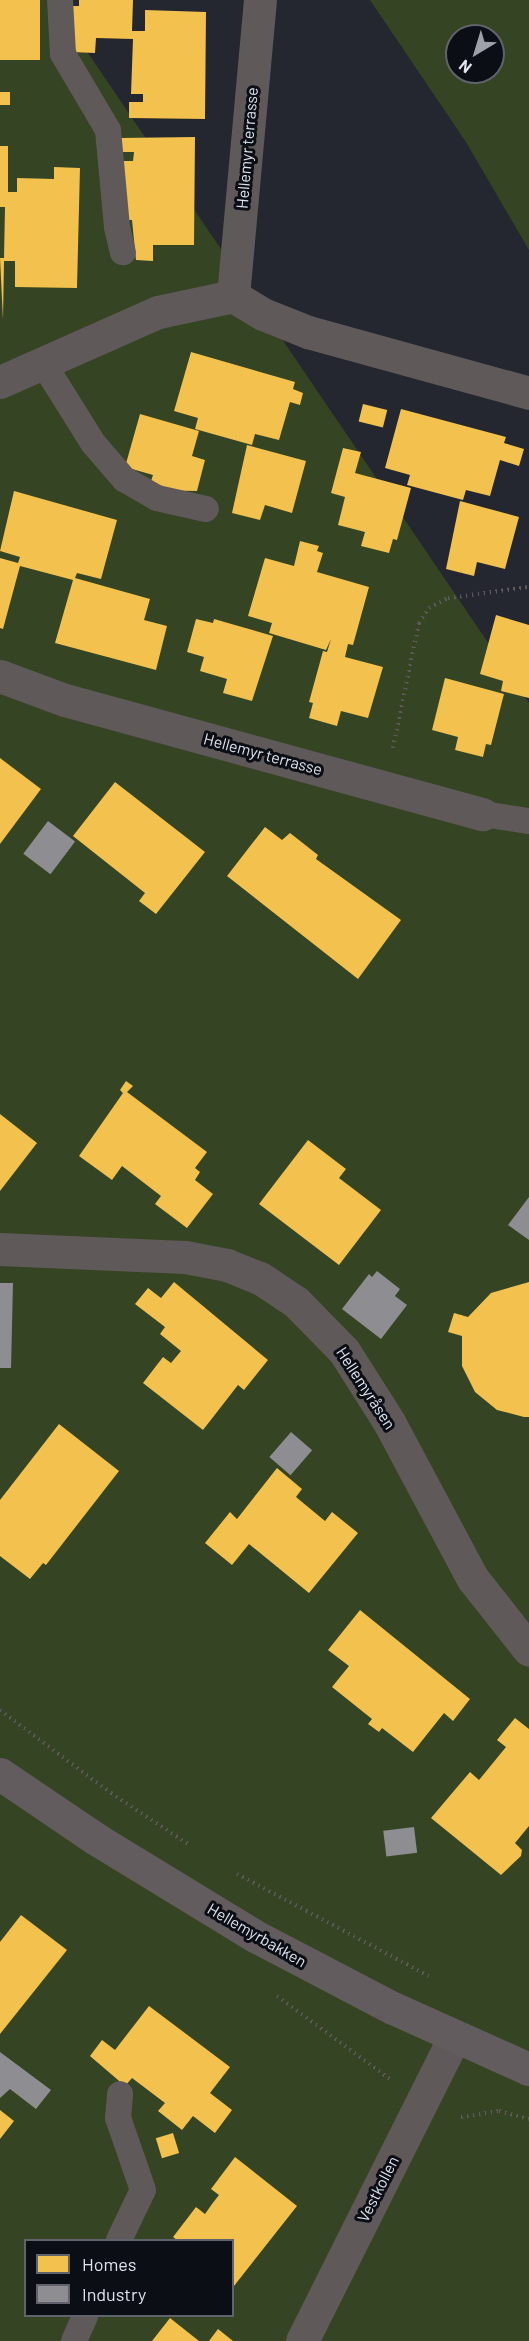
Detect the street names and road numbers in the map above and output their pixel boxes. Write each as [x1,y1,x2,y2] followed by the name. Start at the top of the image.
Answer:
[232,86,262,210] street label: Hellemyr terrasse
[202,729,324,779] street label: Hellemyr terrasse
[332,1343,400,1433] street label: Hellemyråsen
[204,1899,310,1971] street label: Hellemyrbakken
[353,2153,403,2225] street label: Vestkollen

